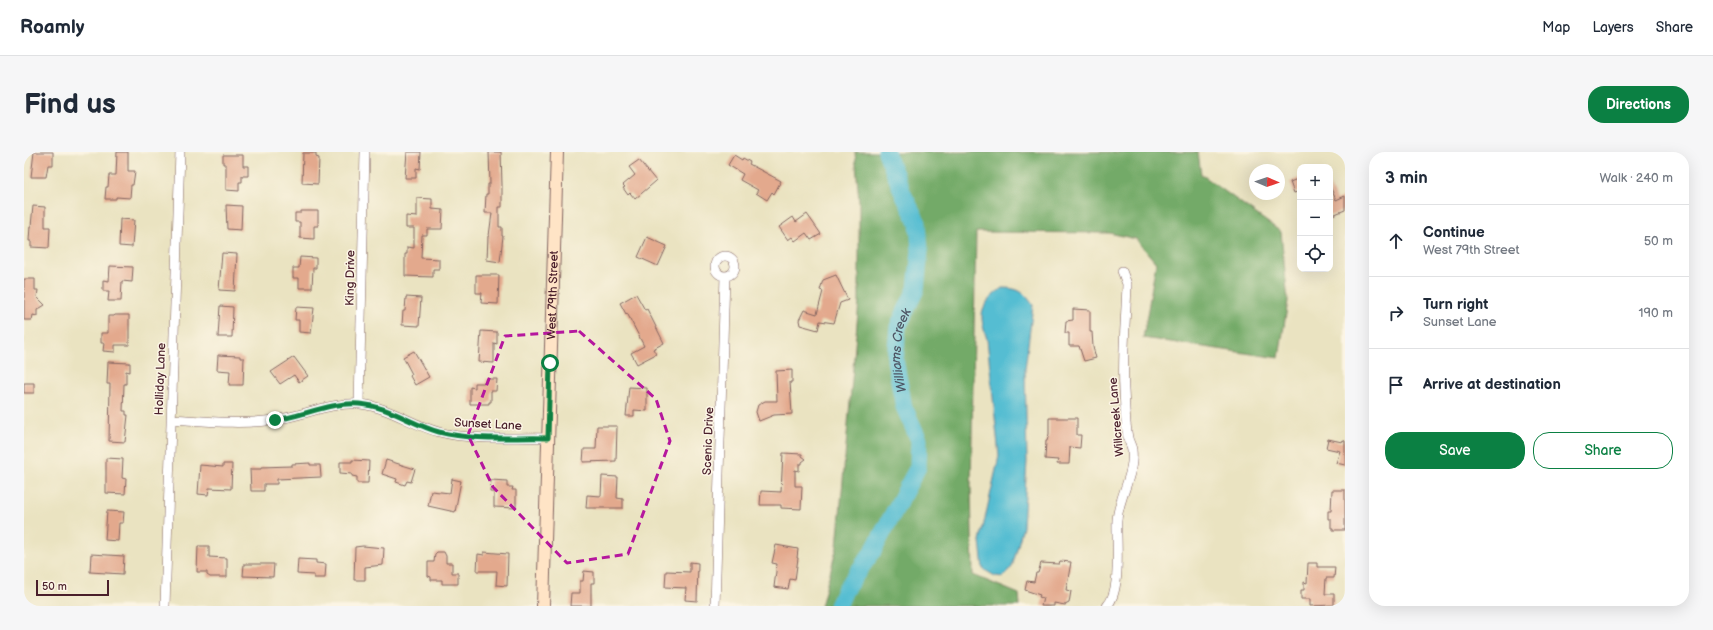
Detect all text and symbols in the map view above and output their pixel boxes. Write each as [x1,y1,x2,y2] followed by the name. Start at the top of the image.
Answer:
[20,16,84,39] text: Roamly
[1542,19,1570,36] text: Map
[1592,19,1634,36] text: Layers
[1656,19,1693,36] text: Share
[1588,86,1689,123] button: Directions
[24,88,116,121] text: Find us
[1249,164,1285,200] north arrow
[1297,164,1333,272] map controls
[1297,164,1333,200] button: +
[1385,168,1428,188] text: 3 min
[1599,170,1673,186] text: Walk · 240 m
[1297,200,1333,236] button: −
[1423,223,1485,242] text: Continue
[1385,230,1407,252] icon: ahead
[1644,233,1673,249] text: 50 m
[1297,236,1333,272] button: locate
[1423,242,1519,258] text: West 79th Street
[343,250,358,306] street label: King Drive
[544,250,562,340] street label: West 79th Street
[1423,295,1488,314] text: Turn right
[1385,302,1407,324] icon: right
[888,305,915,394] water label: Williams Creek
[1639,305,1673,321] text: 190 m
[1423,314,1497,330] text: Sunset Lane
[152,343,169,416] street label: Holliday Lane
[541,354,559,372] route start
[1385,374,1407,396] icon: arrive
[1423,375,1561,394] text: Arrive at destination
[1106,377,1127,457] street label: Willcreek Lane
[700,407,717,475] street label: Scenic Drive
[266,411,284,429] route end
[454,415,522,434] street label: Sunset Lane
[1385,432,1525,469] button: Save
[1533,432,1673,469] button: Share
[36,578,109,597] scale bar
[42,580,67,593] text: 50 m

